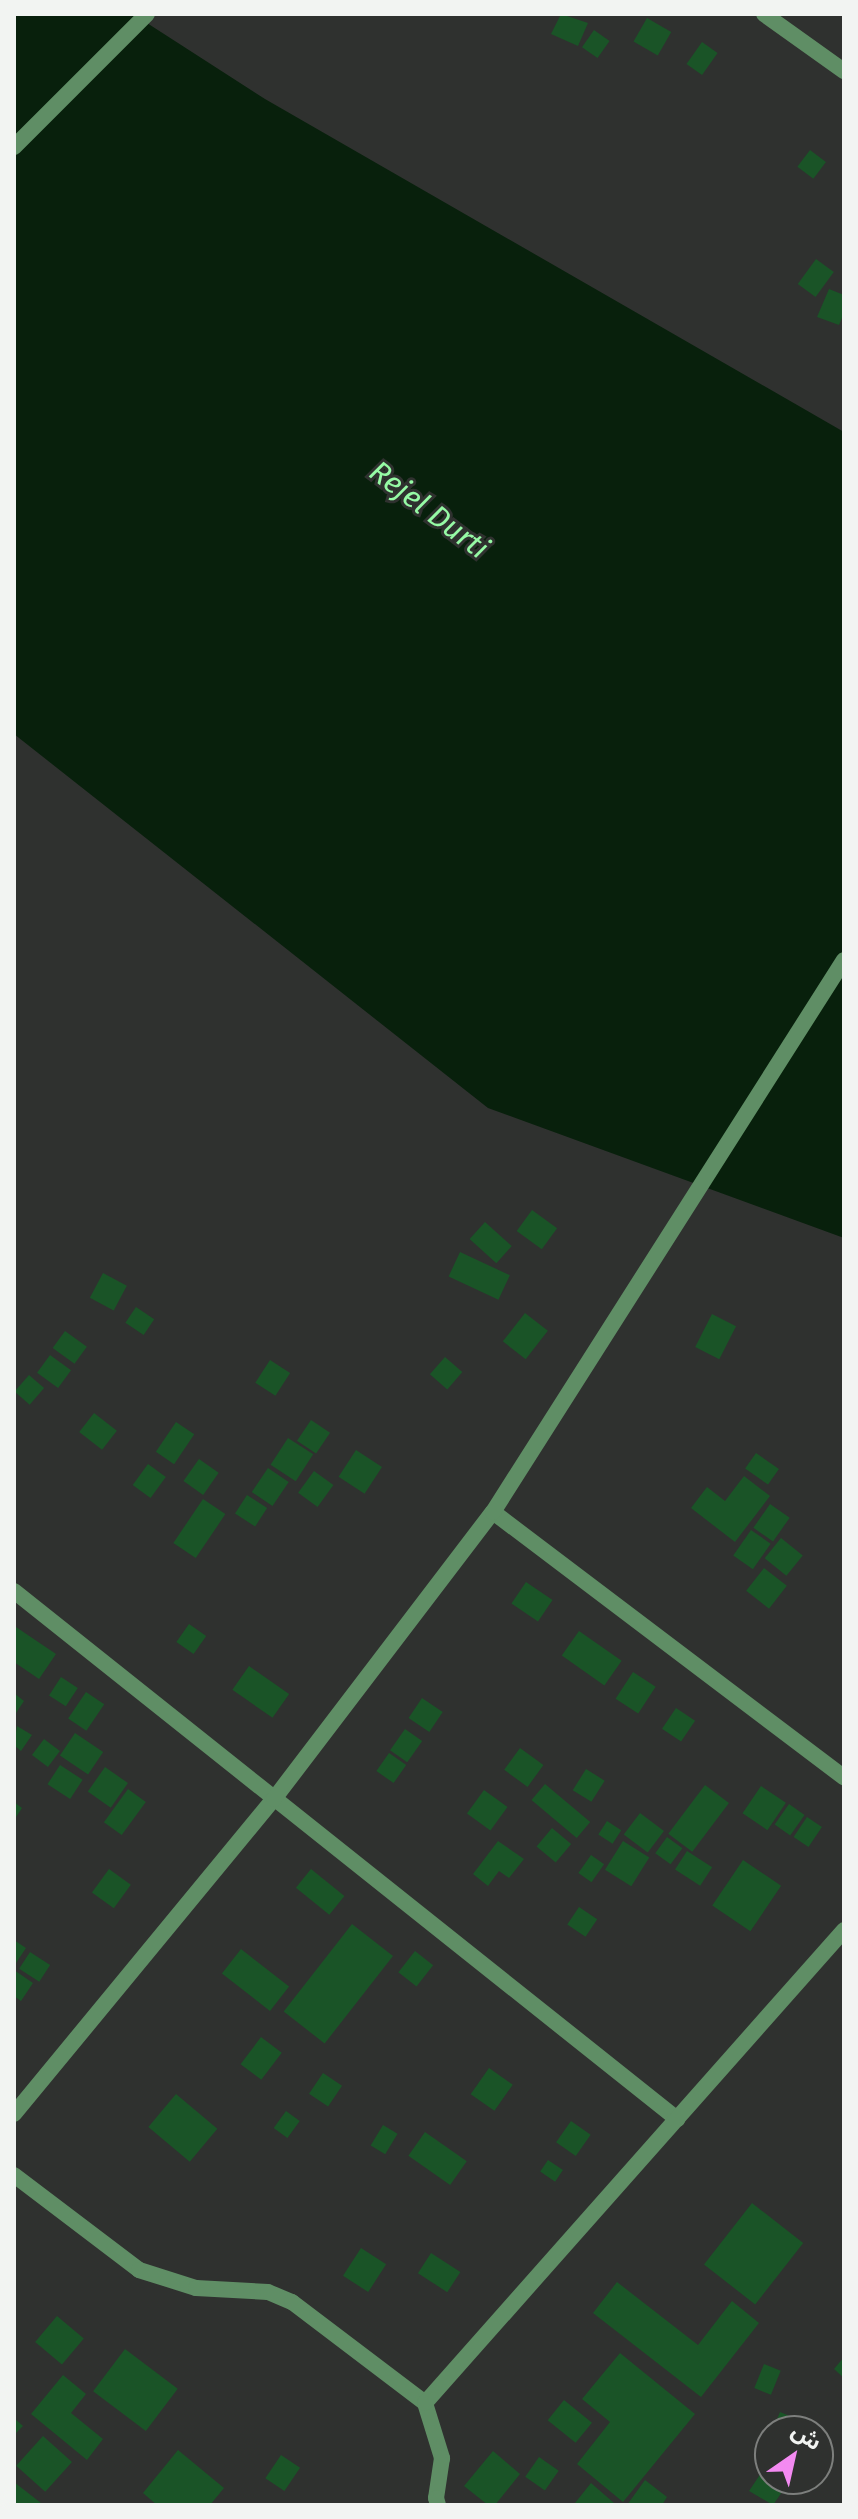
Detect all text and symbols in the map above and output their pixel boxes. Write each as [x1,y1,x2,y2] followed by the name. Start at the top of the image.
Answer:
[362,453,496,567] water label: Rejel Durti
[754,2415,834,2495] north arrow
[787,2417,827,2456] text: ش

